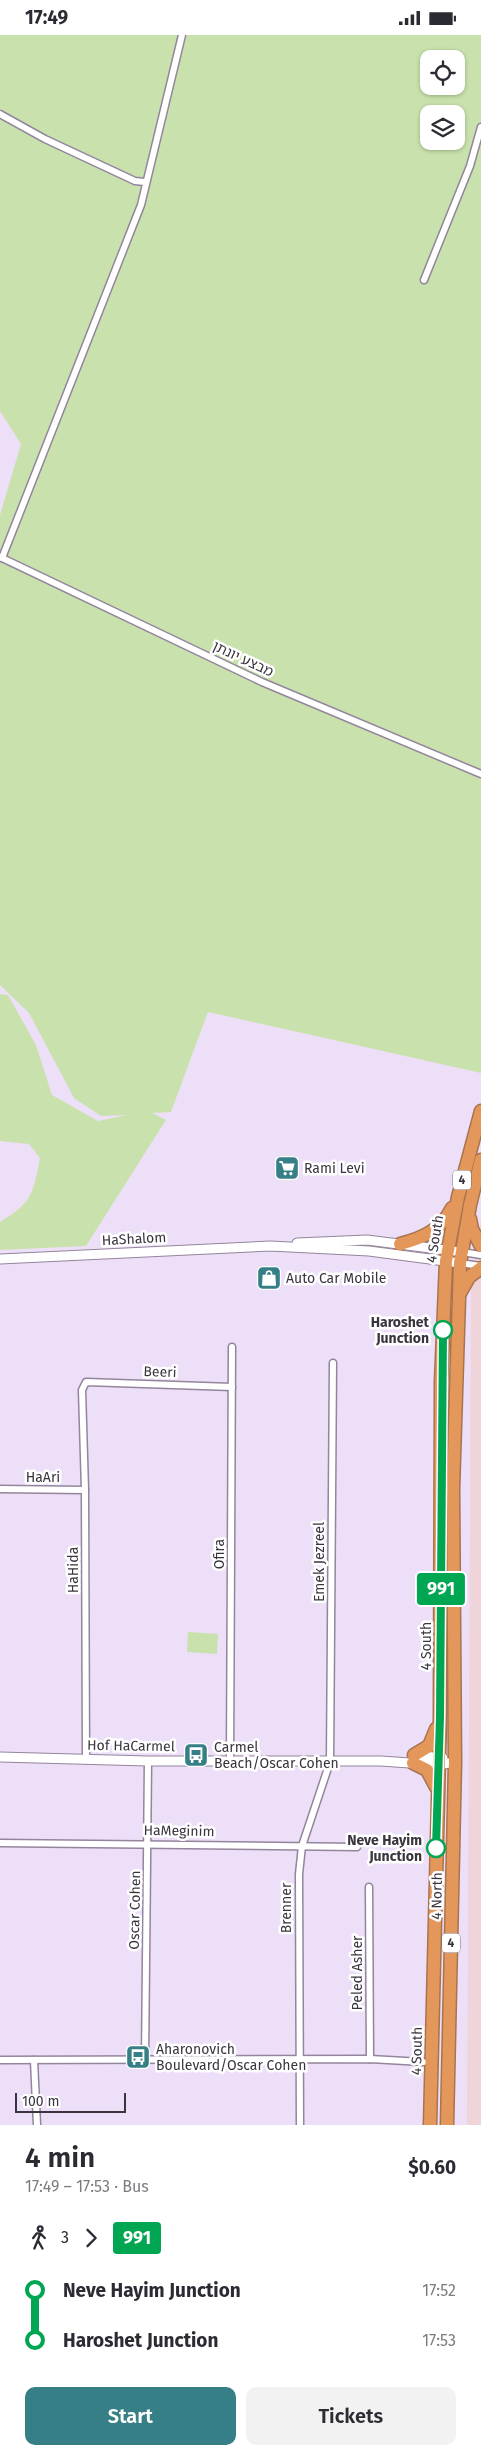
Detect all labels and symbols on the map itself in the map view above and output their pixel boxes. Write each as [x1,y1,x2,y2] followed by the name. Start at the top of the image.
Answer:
[210,638,276,680] street label: מבצע יונתן
[274,1155,300,1181] supermarket icon: Rami Levi
[304,1160,365,1177] place label: Rami Levi
[453,1171,471,1189] road number: 4
[423,1214,447,1264] street label: 4 South
[101,1229,167,1249] street label: HaShalom
[256,1265,282,1291] shop icon: Auto Car Mobile
[286,1270,386,1287] place label: Auto Car Mobile
[371,1314,430,1347] place label: Haroshet Junction
[433,1320,453,1340] marker: Haroshet Junction
[143,1363,177,1381] street label: Beeri
[26,1469,60,1486] street label: HaAri
[311,1522,328,1602] street label: Emek Jezreel
[211,1539,228,1569] street label: Ofira
[65,1547,82,1593] street label: HaHida
[412,1573,470,1605] line badge: 991
[418,1622,435,1670] street label: 4 South
[87,1737,175,1755] street label: Hof HaCarmel
[214,1739,339,1772] place label: Carmel Beach/Oscar Cohen
[183,1742,209,1768] bus stop icon: Carmel Beach/Oscar Cohen
[143,1822,215,1840] street label: HaMeginim
[347,1832,422,1865] place label: Neve Hayim Junction
[426,1838,446,1858] marker: Neve Hayim Junction
[126,1870,144,1950] street label: Oscar Cohen
[428,1872,446,1920] street label: 4 North
[278,1882,295,1933] street label: Brenner
[442,1934,460,1953] road number: 4
[349,1935,366,2010] street label: Peled Asher
[408,2027,426,2075] street label: 4 South
[156,2041,306,2074] place label: Aharonovich Boulevard/Oscar Cohen
[125,2044,151,2070] bus stop icon: Aharonovich Boulevard/Oscar Cohen
[15,2090,126,2113] scale bar

